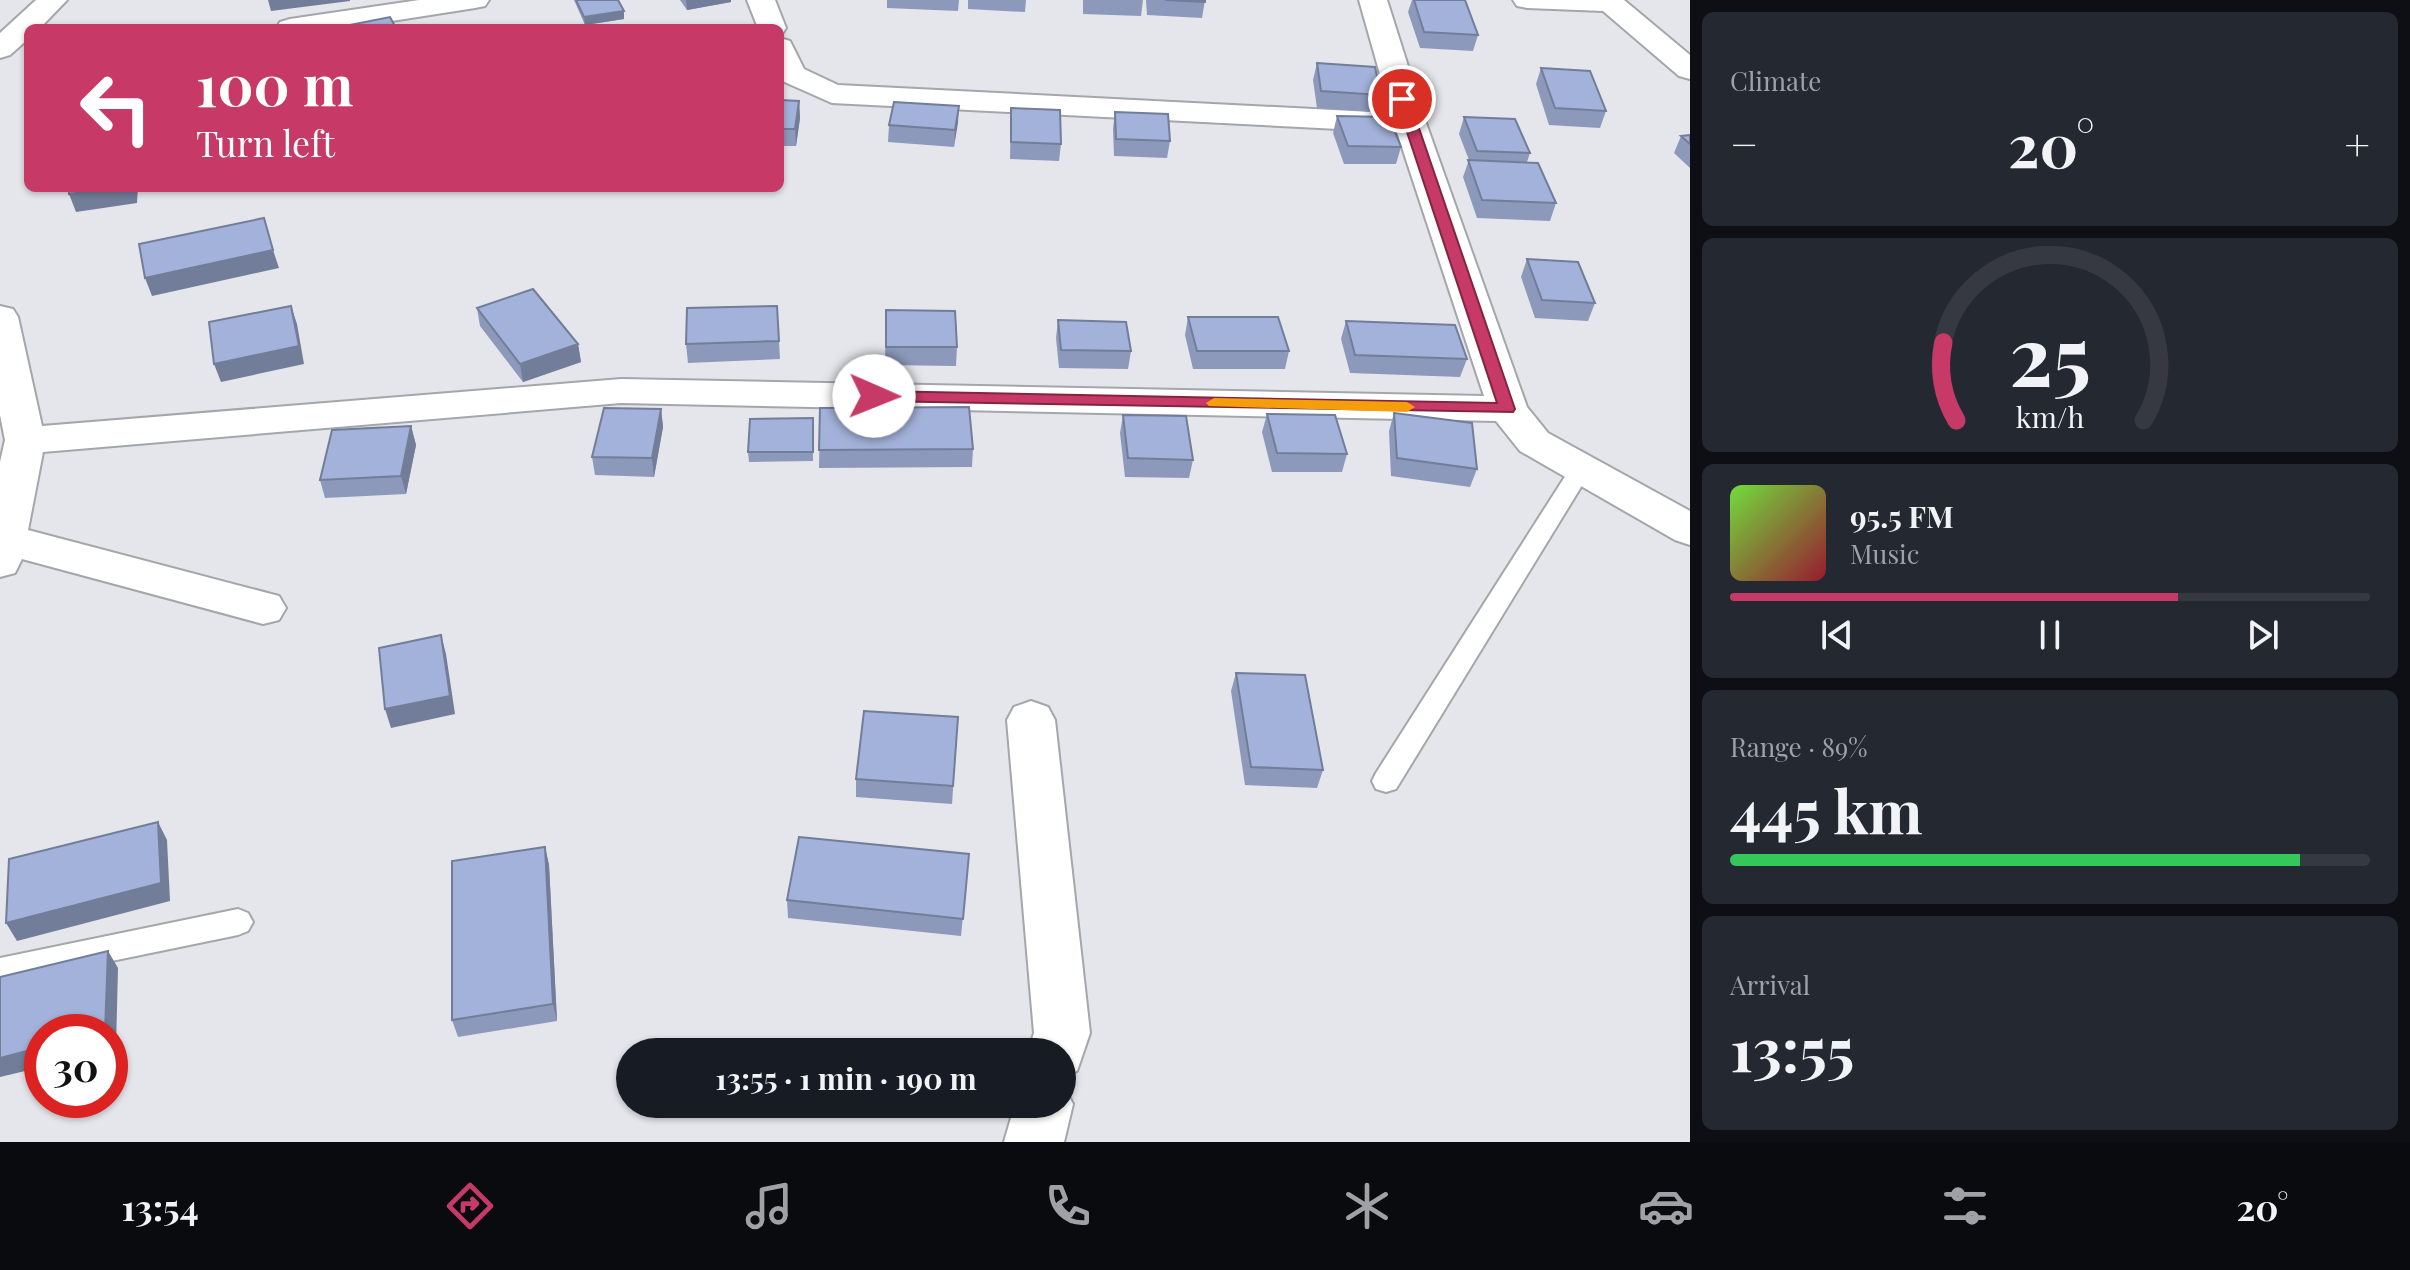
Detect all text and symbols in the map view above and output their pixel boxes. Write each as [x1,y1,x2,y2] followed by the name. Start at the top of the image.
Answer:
[196,46,353,121] text: 100 m
[64,56,168,160] icon: left
[1730,63,1821,98] text: Climate
[1368,65,1436,133] pin
[1380,77,1424,121] icon: arrive
[2008,103,2095,183] text: 20°
[1730,113,1758,172] text: −
[2344,113,2370,172] text: +
[196,118,335,166] text: Turn left
[2009,297,2091,408] text: 25
[832,354,916,438] position arrow
[2016,397,2084,435] text: km/h
[1850,496,1954,536] text: 95.5 FM
[1850,536,1919,571] text: Music
[1815,613,1859,657] icon: previous
[2028,613,2072,657] icon: pause
[2241,613,2285,657] icon: next
[1730,729,1868,764] text: Range · 89%
[1730,769,1923,849] text: 445 km
[1730,967,1810,1002] text: Arrival
[1730,1007,1854,1087] text: 13:55
[24,1014,128,1118] speed limit sign: 30
[715,1058,977,1098] text: 13:55 · 1 min · 190 m
[442,1178,498,1234] icon: directions
[741,1178,797,1234] icon: music
[1040,1178,1096,1234] icon: phone
[1339,1178,1395,1234] icon: climate
[1638,1178,1694,1234] icon: car
[1937,1178,1993,1234] icon: filters
[122,1182,199,1230] text: 13:54
[2237,1182,2288,1230] text: 20°

